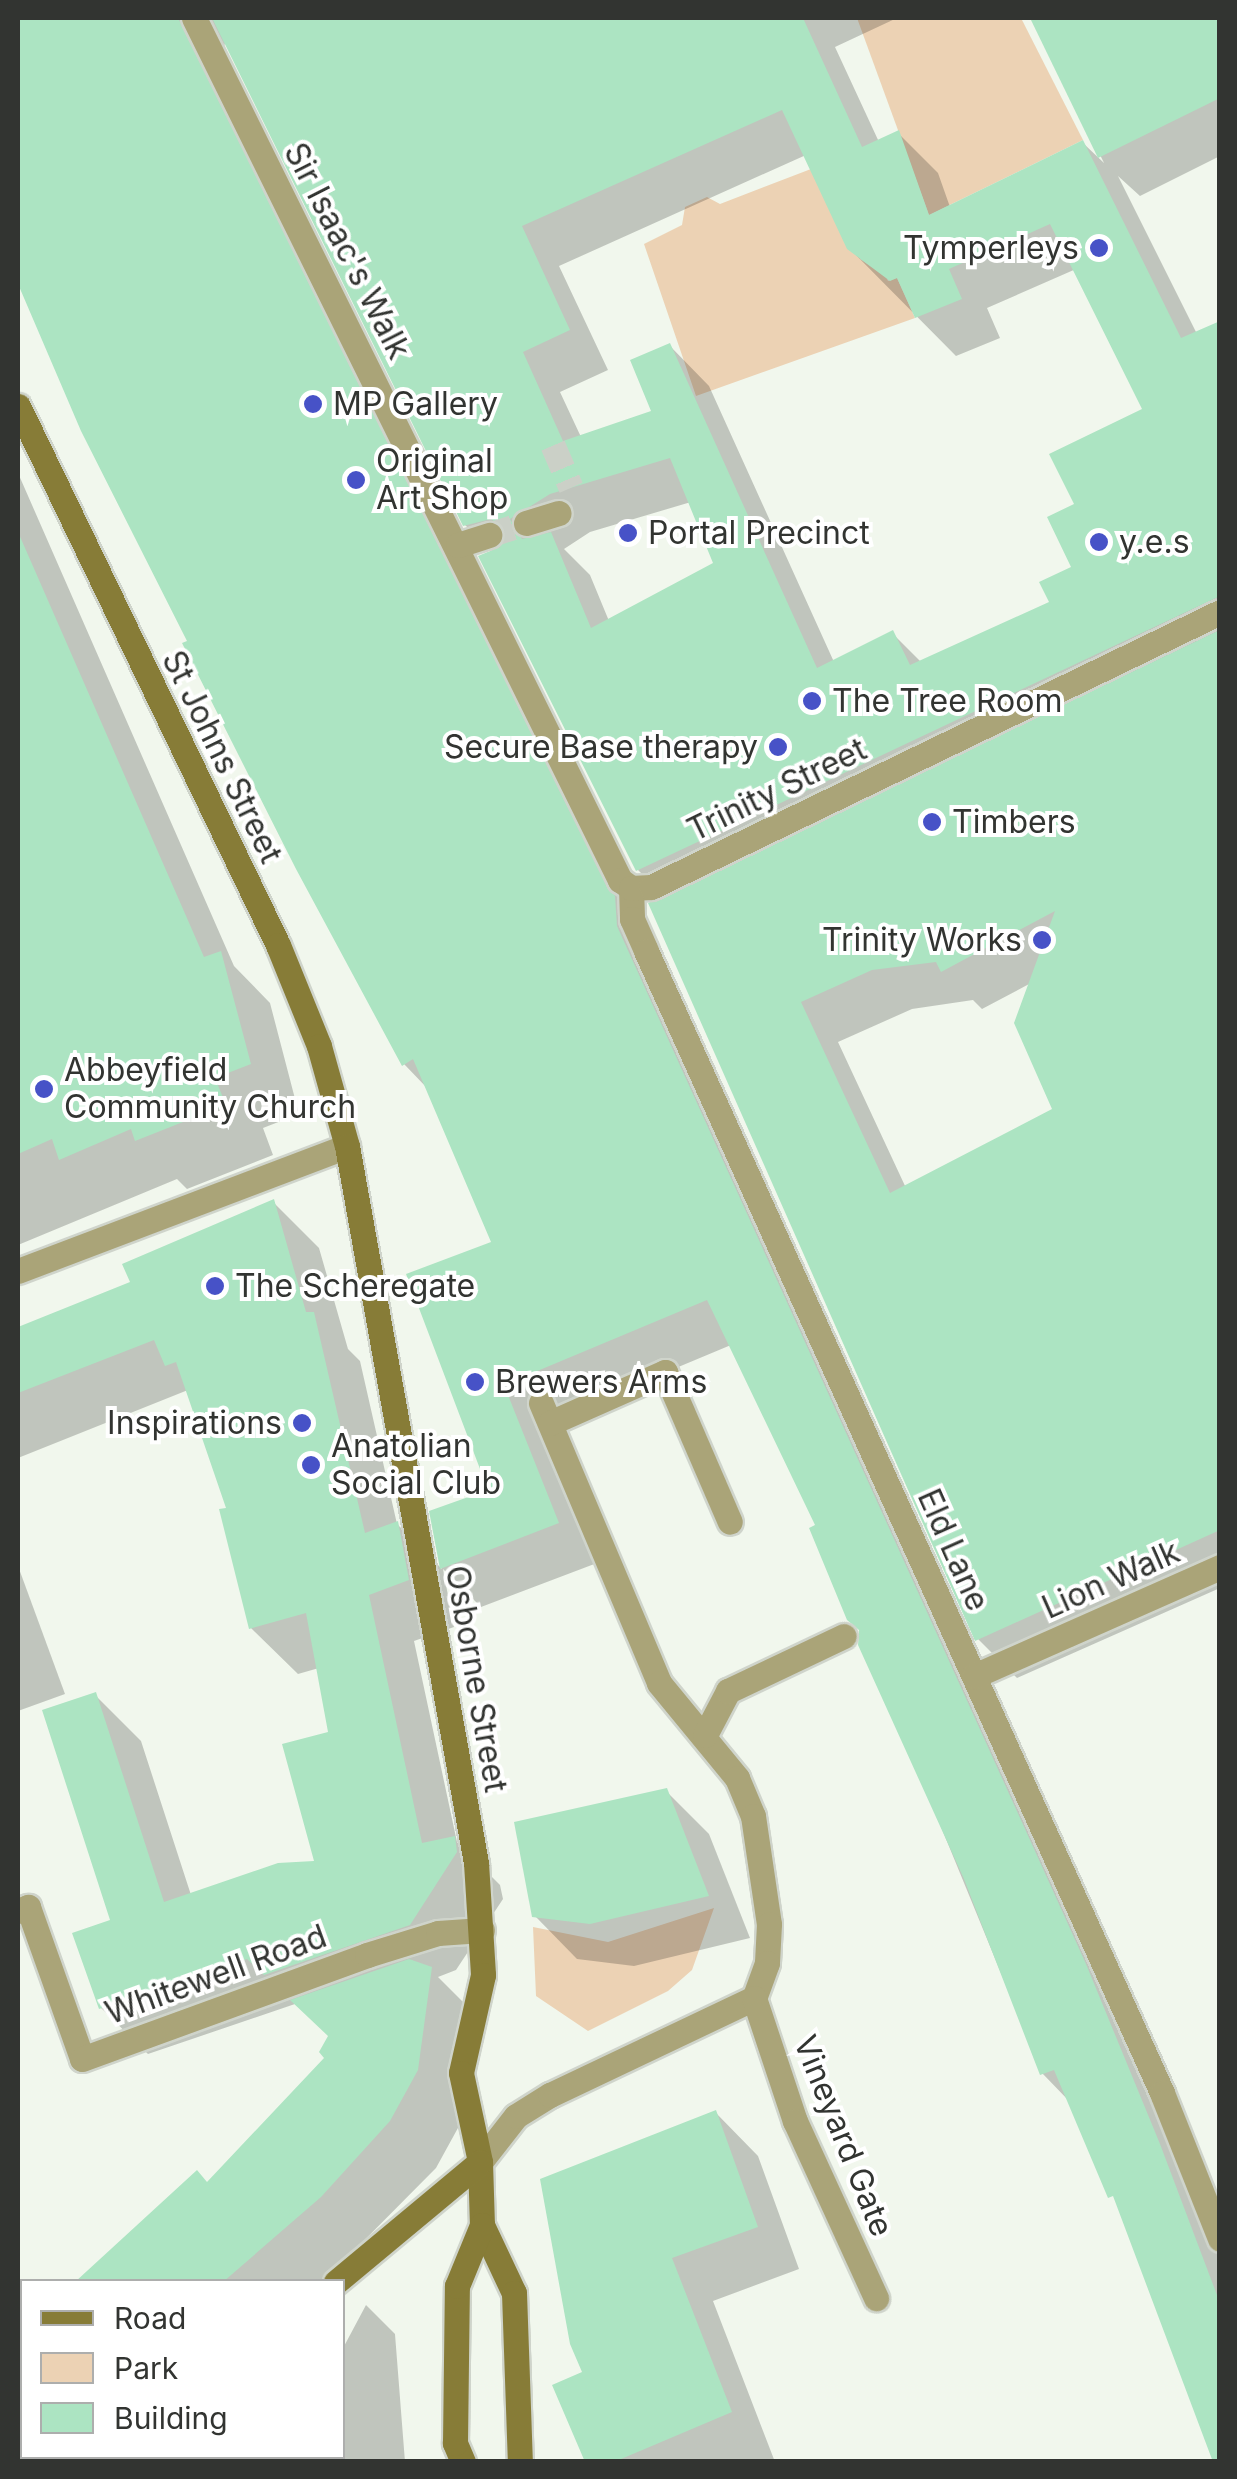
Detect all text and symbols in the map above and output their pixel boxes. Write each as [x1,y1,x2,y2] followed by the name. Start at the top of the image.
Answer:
[276,137,418,365] street label: Sir Isaac's Walk
[903,229,1079,267] place label: Tymperleys
[1088,237,1110,259] marker: Tymperleys
[333,385,498,423] place label: MP Gallery
[302,393,324,415] marker: MP Gallery
[376,443,508,518] place label: Original Art Shop
[345,469,367,491] marker: Original Art Shop
[648,514,870,552] place label: Portal Precinct
[617,522,639,544] marker: Portal Precinct
[1119,523,1190,561] place label: y.e.s
[1088,531,1110,553] marker: y.e.s
[154,645,290,869] street label: St Johns Street
[832,682,1062,720] place label: The Tree Room
[801,690,823,712] marker: The Tree Room
[444,728,758,766] place label: Secure Base therapy
[681,730,873,850] street label: Trinity Street
[767,736,789,758] marker: Secure Base therapy
[952,803,1076,841] place label: Timbers
[921,811,943,833] marker: Timbers
[822,921,1022,959] place label: Trinity Works
[1031,929,1053,951] marker: Trinity Works
[64,1052,356,1127] place label: Abbeyfield Community Church
[33,1078,55,1100] marker: Abbeyfield Community Church
[235,1267,475,1305] place label: The Scheregate
[204,1275,226,1297] marker: The Scheregate
[495,1363,707,1401] place label: Brewers Arms
[464,1371,486,1393] marker: Brewers Arms
[107,1404,282,1442] place label: Inspirations
[291,1412,313,1434] marker: Inspirations
[331,1428,501,1503] place label: Anatolian Social Club
[300,1454,322,1476] marker: Anatolian Social Club
[909,1483,997,1617] street label: Eld Lane
[1036,1533,1186,1627] street label: Lion Walk
[437,1563,515,1795] street label: Osborne Street
[100,1917,332,2033] street label: Whitewell Road
[785,2030,901,2242] street label: Vineyard Gate
[20,2279,345,2459] legend
[114,2300,186,2336] text: Road
[114,2350,178,2386] text: Park
[114,2400,228,2436] text: Building

